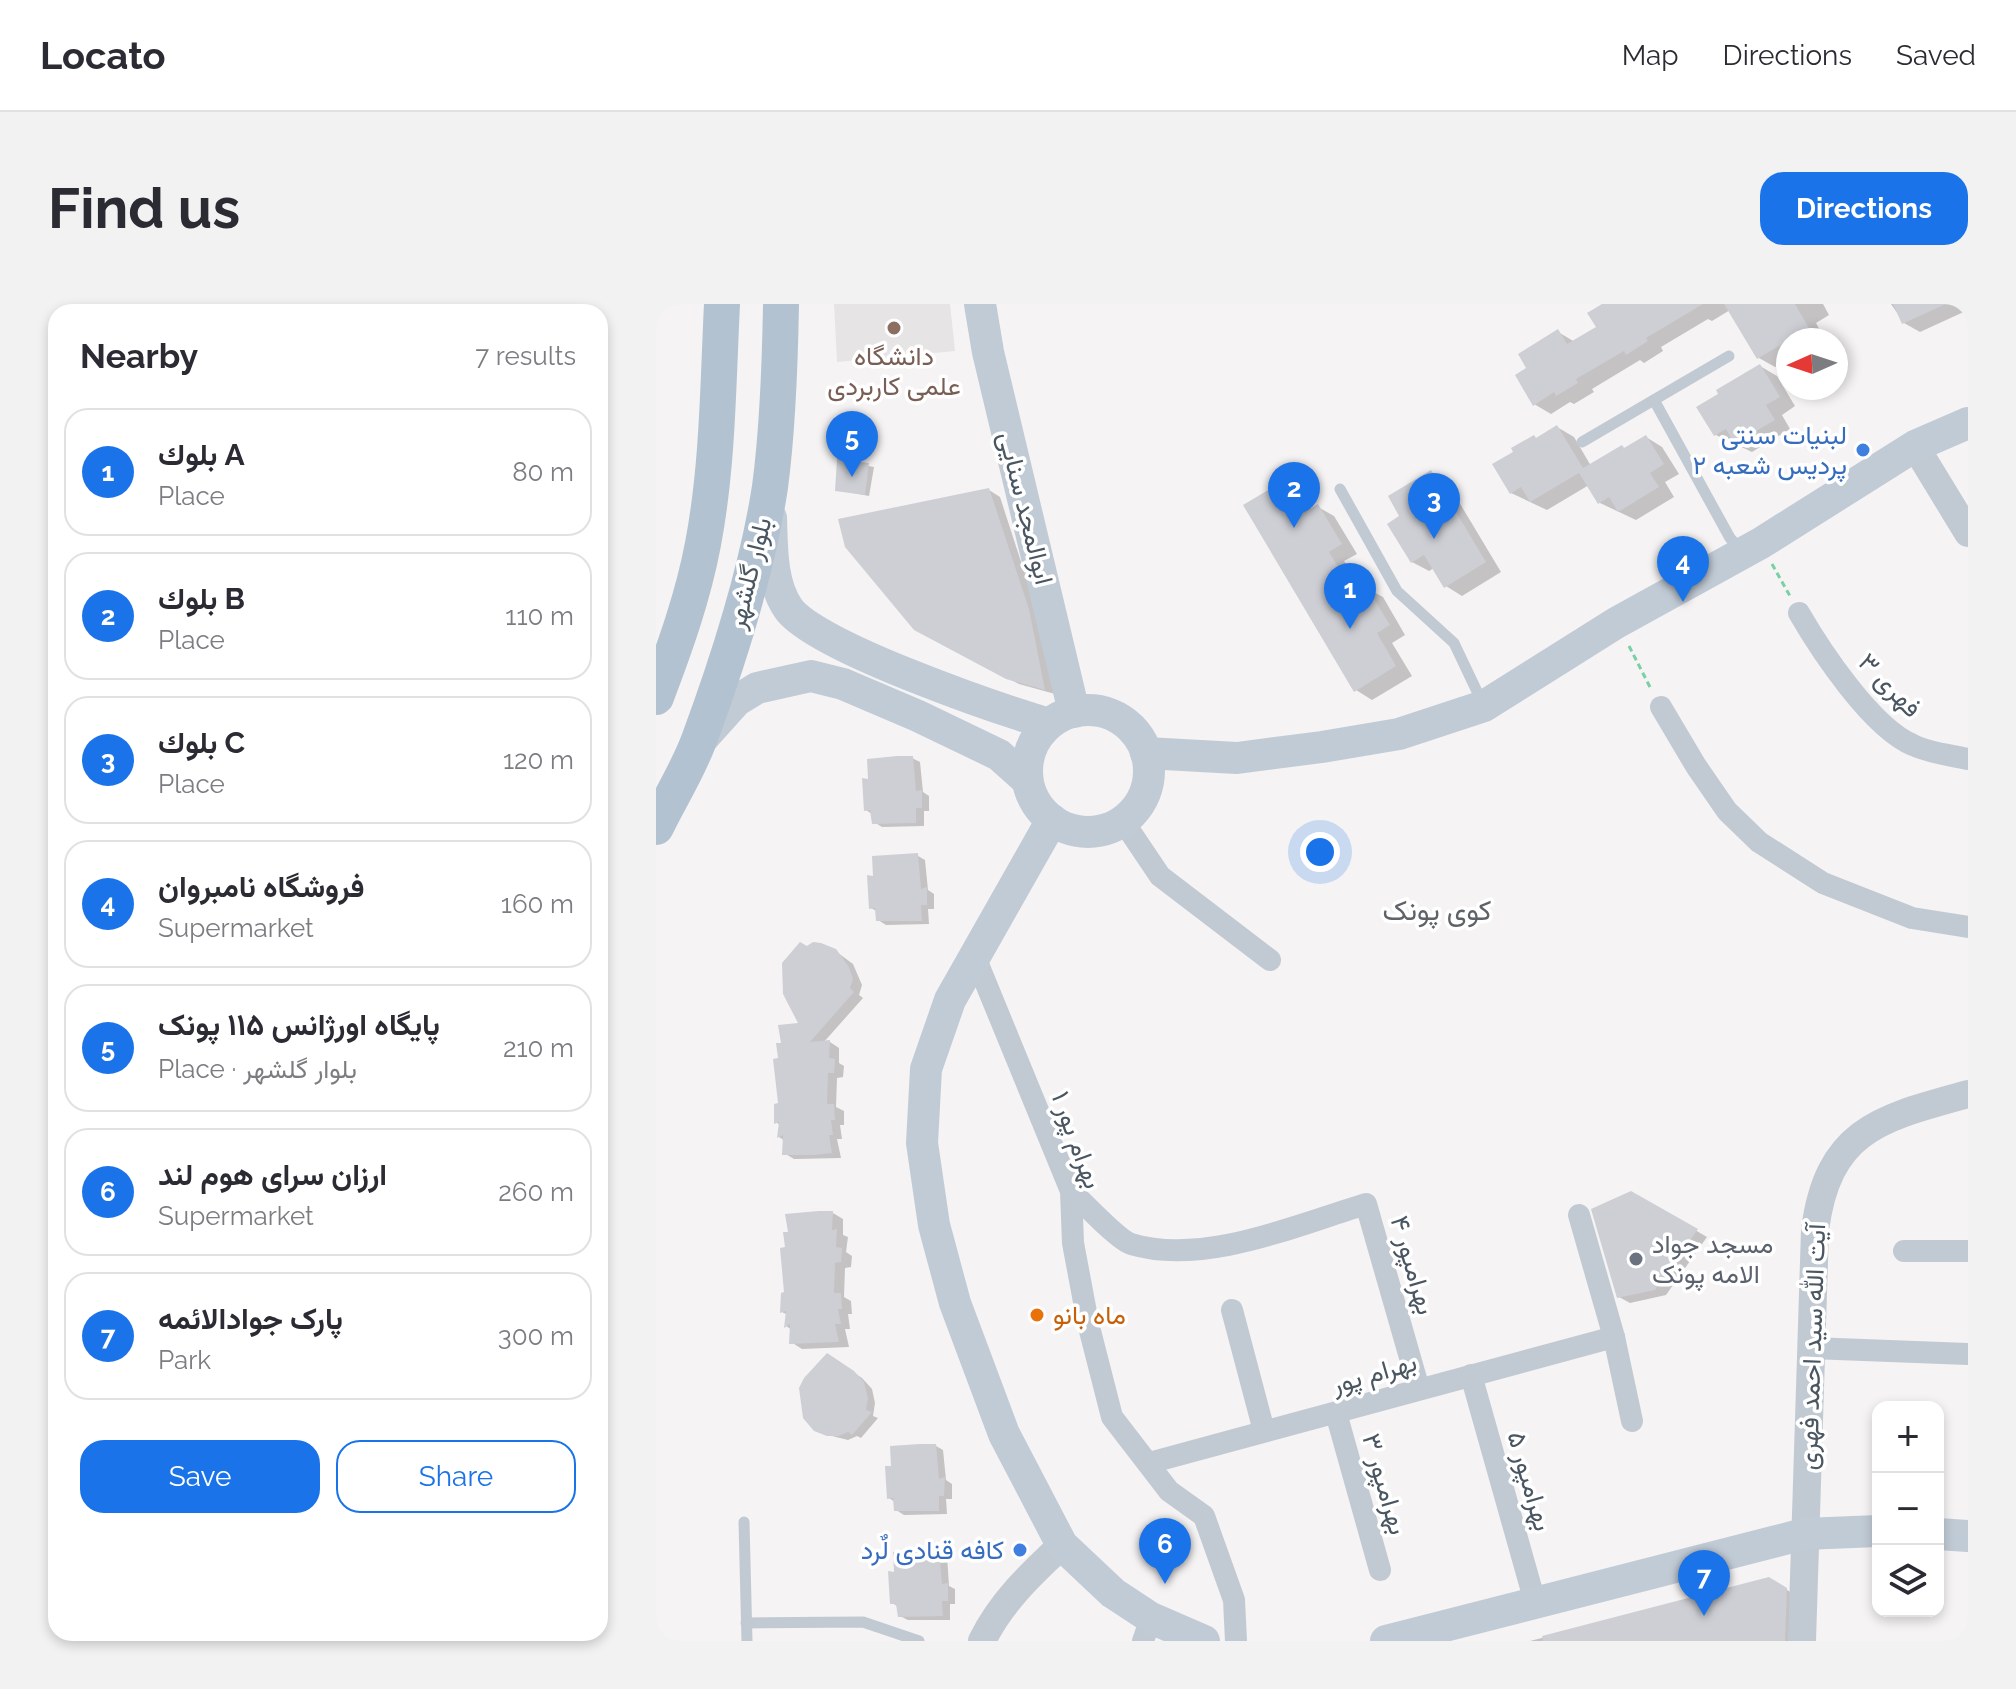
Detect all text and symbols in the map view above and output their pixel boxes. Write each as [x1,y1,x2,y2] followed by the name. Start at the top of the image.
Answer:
[40,33,166,78] text: Locato
[1622,39,1679,72] text: Map
[1723,39,1852,72] text: Directions
[1896,39,1976,72] text: Saved
[1760,172,1968,245] button: Directions
[48,175,240,241] text: Find us
[885,319,903,337] marker: دانشگاه علمی کاربردی
[1776,328,1848,400] north arrow
[80,336,198,376] text: Nearby
[475,341,576,371] text: 7 results
[827,341,961,402] place label: دانشگاه علمی کاربردی
[826,411,878,477] pin: 5
[1693,420,1847,483] place label: لبنیات سنتی پردیس شعبه ۲
[992,428,1059,588] street label: ابوالمجد سنایی
[158,437,245,472] text: بلوك A
[1854,441,1872,459] marker: لبنیات سنتی پردیس شعبه ۲
[102,457,114,487] text: 1
[512,457,574,487] text: 80 m
[1268,462,1320,528] pin: 2
[1408,473,1460,539] pin: 3
[158,481,225,511] text: Place
[720,514,778,633] street label: بلوار گلشهر
[1657,536,1709,602] pin: 4
[1324,563,1376,629] pin: 1
[158,581,245,616] text: بلوك B
[101,601,115,631] text: 2
[505,601,574,631] text: 110 m
[158,625,225,655] text: Place
[1852,647,1928,724] street label: فهری ۳
[158,725,245,760] text: بلوك C
[101,745,115,775] text: 3
[503,745,574,775] text: 120 m
[158,769,225,799] text: Place
[1300,832,1340,872] your location
[158,869,365,904] text: فروشگاه نامبروان
[101,889,115,919] text: 4
[501,889,574,919] text: 160 m
[1383,894,1491,929] district label: کوی پونک
[158,913,314,943] text: Supermarket
[158,1007,440,1042] text: پایگاه اورژانس ۱۱۵ پونک
[101,1033,115,1063] text: 5
[503,1033,574,1063] text: 210 m
[158,1054,357,1084] text: Place · بلوار گلشهر
[1043,1087,1108,1194] street label: بهرام پور ۱
[158,1157,387,1192] text: ارزان سرای هوم لند
[100,1177,116,1207] text: 6
[498,1177,574,1207] text: 260 m
[158,1201,314,1231] text: Supermarket
[1382,1212,1441,1319] street label: بهرامپور ۴
[1793,1221,1832,1471] street label: آیت الله سید احمد فهری
[1652,1229,1773,1292] place label: مسجد جواد الامه پونک
[1627,1250,1645,1268] marker: مسجد جواد الامه پونک
[1053,1300,1126,1331] place label: ماه بانو
[158,1301,343,1336] text: پارک جوادالائمه
[1028,1306,1046,1324] marker: ماه بانو
[101,1321,115,1351] text: 7
[498,1321,574,1351] text: 300 m
[158,1345,211,1375] text: Park
[1327,1347,1421,1403] street label: بهرام پور
[1872,1401,1944,1617] map controls
[1872,1401,1944,1473] button: +
[1499,1428,1558,1535] street label: بهرامپور ۵
[1353,1430,1414,1539] street label: بهرامپور ۳
[80,1440,320,1513] button: Save
[336,1440,576,1513] button: Share
[1872,1473,1944,1545] button: −
[1139,1518,1191,1584] pin: 6
[861,1534,1004,1566] place label: کافه قنادی لٌرد
[1011,1541,1029,1559] marker: کافه قنادی لٌرد
[1872,1545,1944,1617] button: layers
[1678,1550,1730,1616] pin: 7

